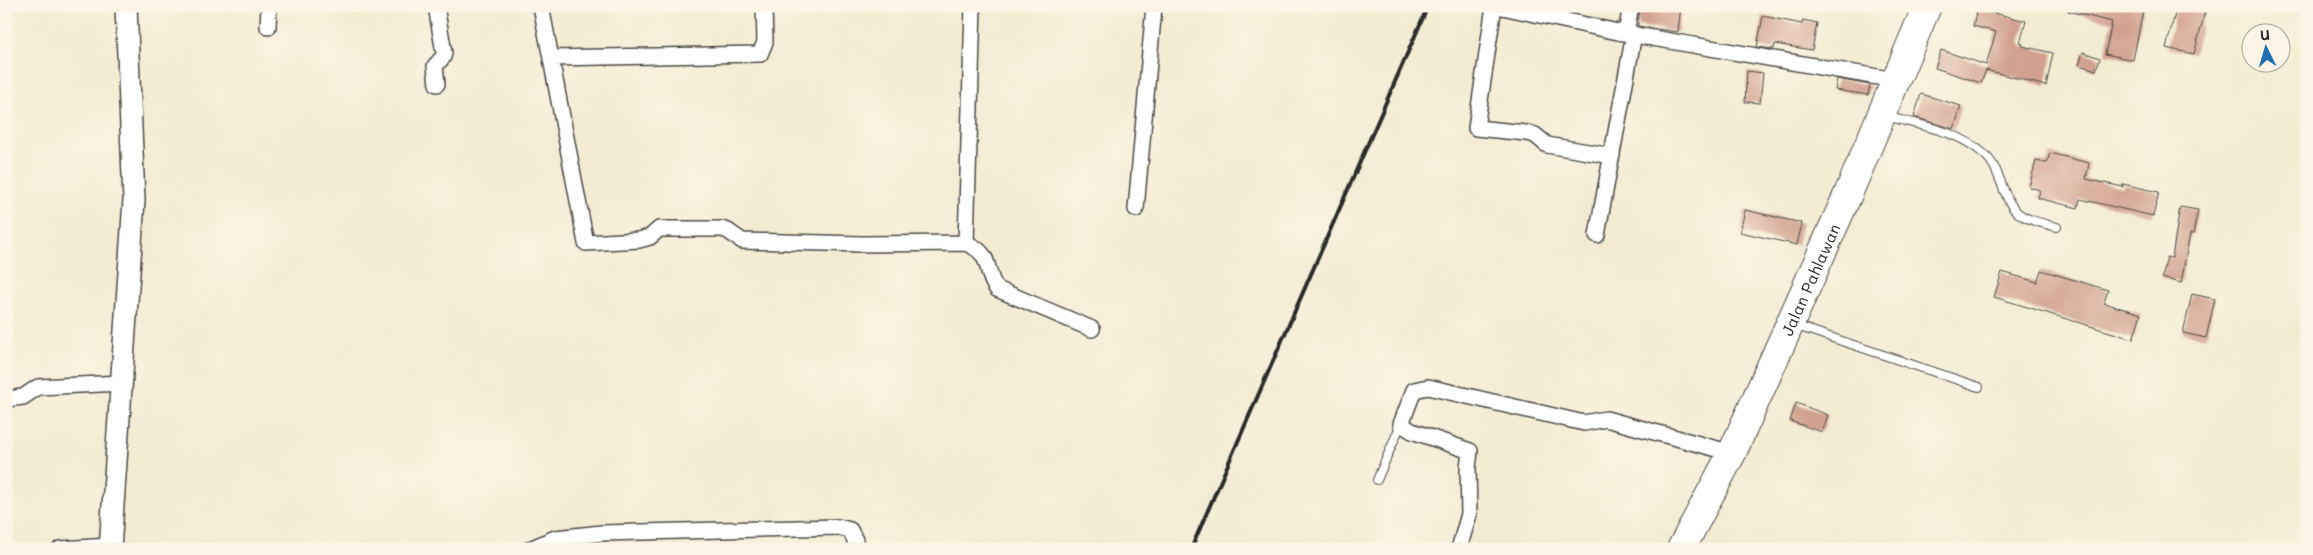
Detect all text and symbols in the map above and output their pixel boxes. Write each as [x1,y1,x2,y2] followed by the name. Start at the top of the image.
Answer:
[2240,22,2290,72] north arrow
[2259,25,2271,44] text: U
[1776,220,1844,339] street label: Jalan Pahlawan

